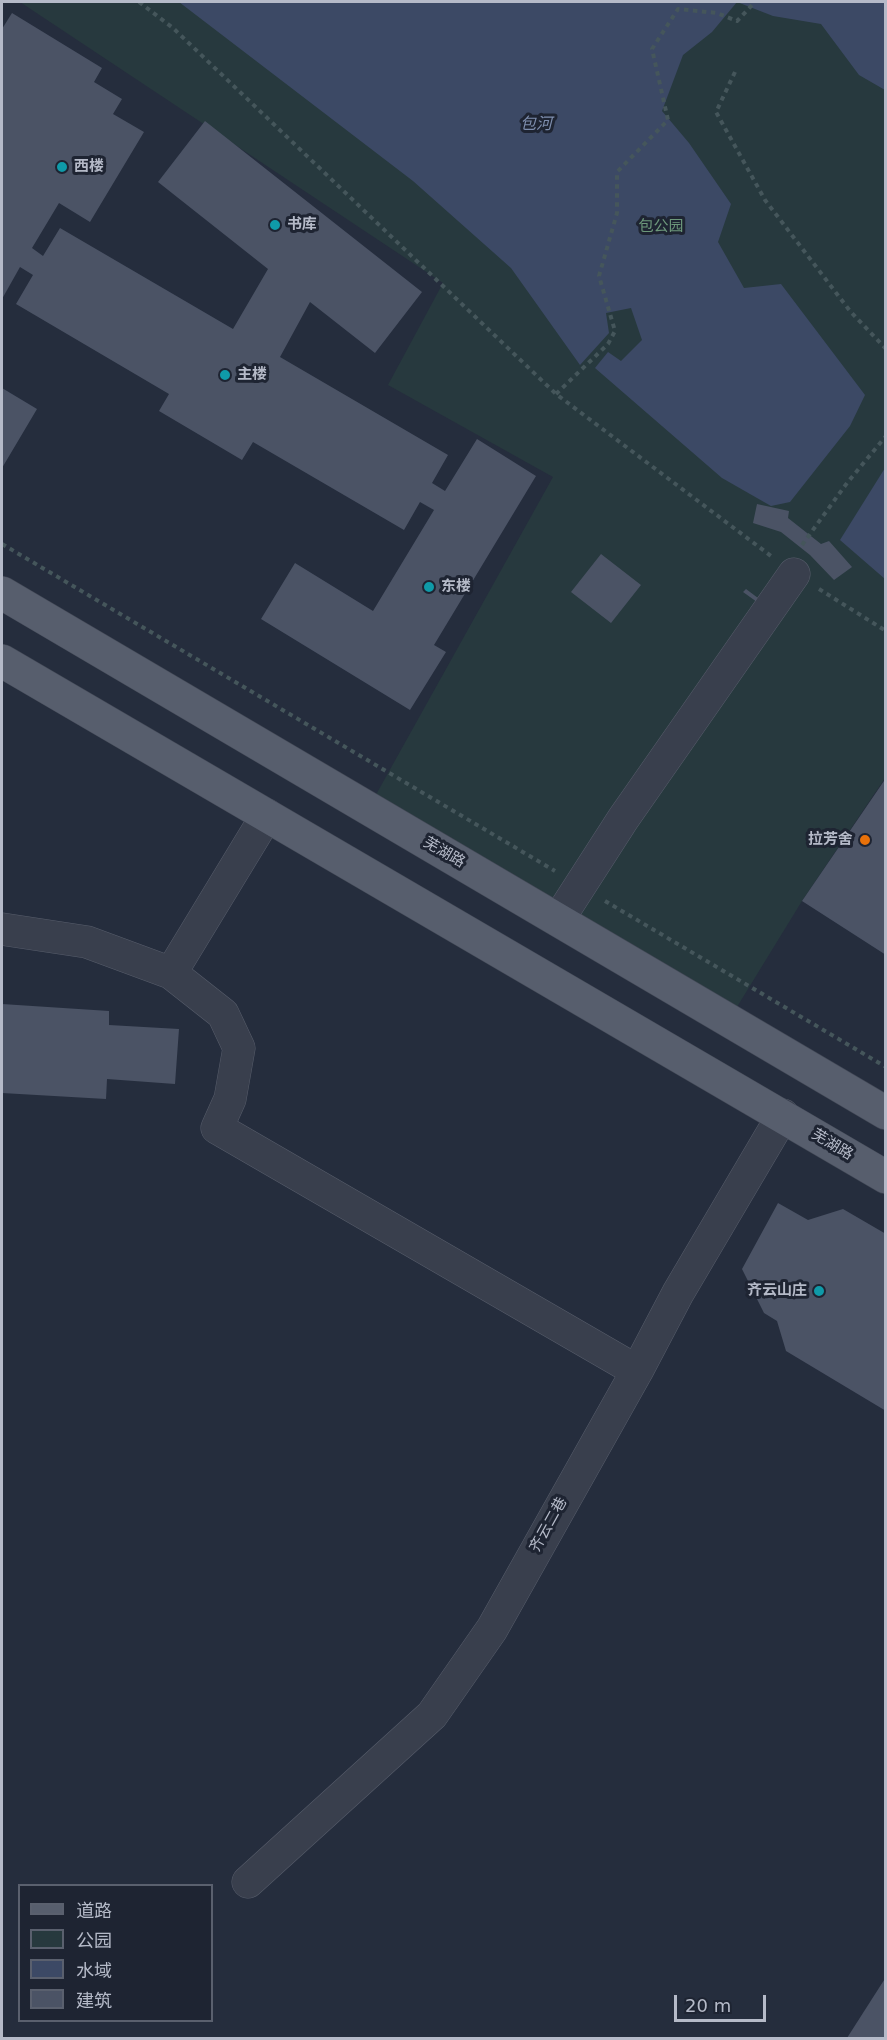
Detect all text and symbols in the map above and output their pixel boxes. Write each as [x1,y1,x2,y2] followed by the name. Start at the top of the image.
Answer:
[520,115,552,135] water label: 包河
[74,158,104,176] place label: 西楼
[55,160,69,174] marker: 西楼
[287,216,317,234] place label: 书库
[268,218,282,232] marker: 书库
[639,218,683,236] park label: 包公园
[237,366,267,384] place label: 主楼
[218,368,232,382] marker: 主楼
[441,578,471,596] place label: 东楼
[422,580,436,594] marker: 东楼
[808,831,853,849] place label: 拉芳舍
[858,833,872,847] marker: 拉芳舍
[420,834,468,872] street label: 芜湖路
[808,1126,856,1164] street label: 芜湖路
[747,1282,807,1300] place label: 齐云山庄
[812,1284,826,1298] marker: 齐云山庄
[527,1494,571,1556] street label: 齐云二巷
[18,1884,213,2022] legend
[76,1900,112,1921] text: 道路
[76,1930,112,1951] text: 公园
[76,1960,112,1981] text: 水域
[677,1983,768,2021] scale bar
[76,1990,112,2011] text: 建筑
[685,1995,731,2016] text: 20 m

